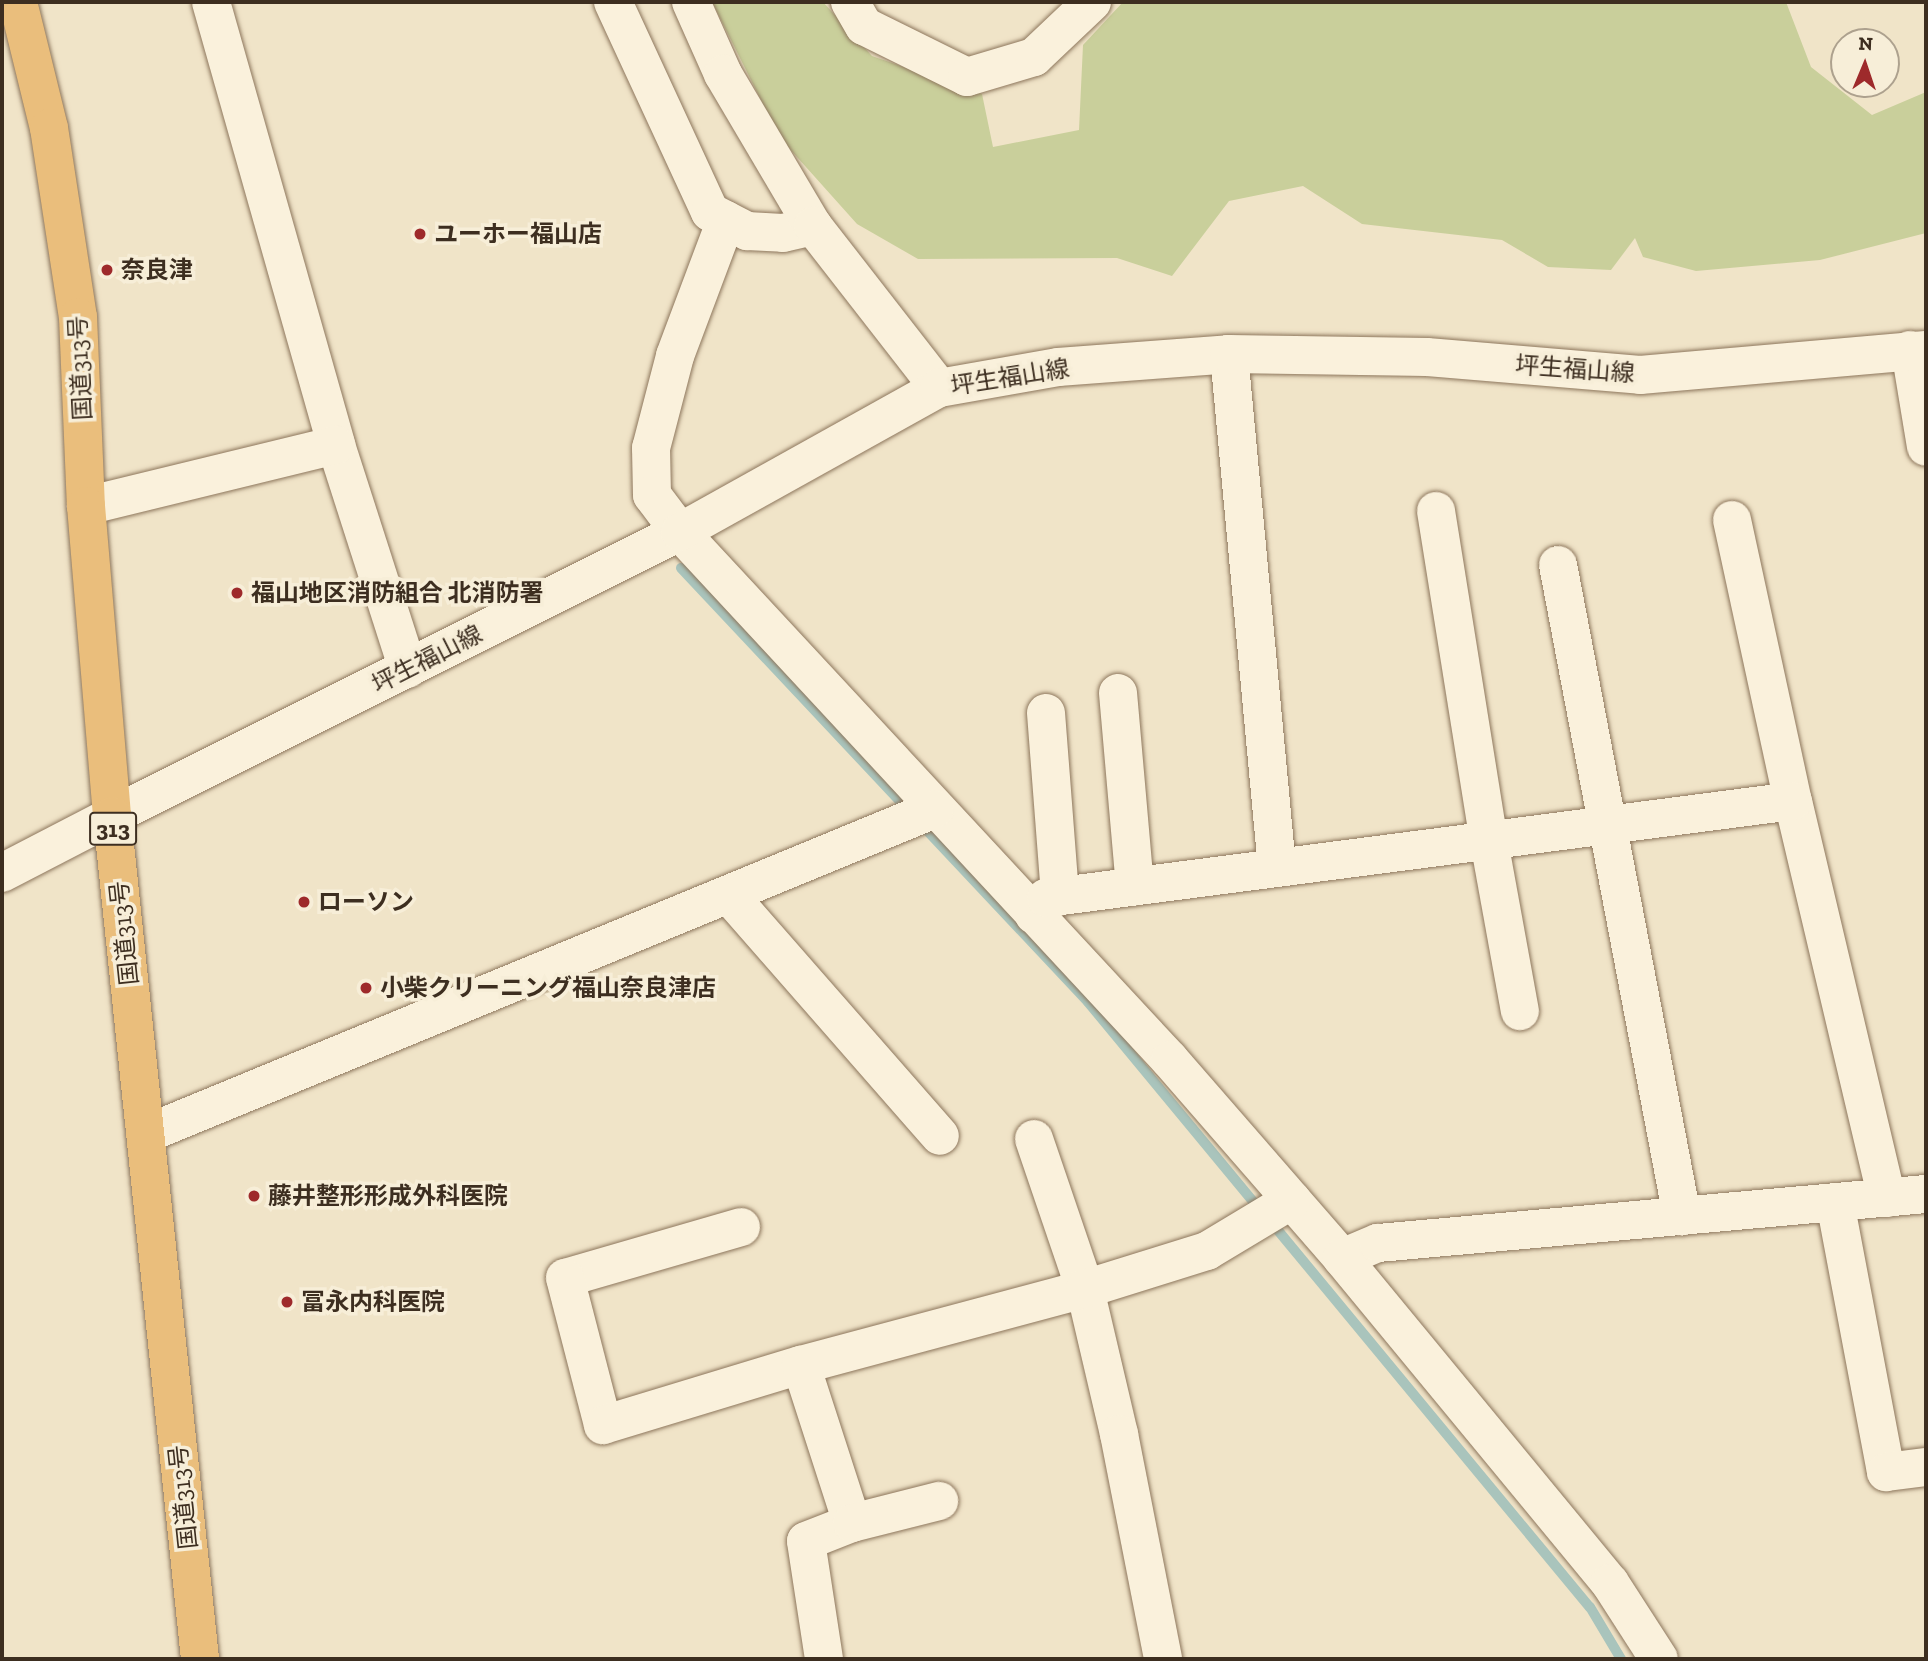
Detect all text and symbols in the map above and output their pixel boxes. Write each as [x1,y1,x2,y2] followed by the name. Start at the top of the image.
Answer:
[1830,28,1900,98] north arrow
[1858,32,1873,55] text: N
[434,220,602,248] place label: ユーホー福山店
[412,226,428,242] marker: ユーホー福山店
[121,256,193,284] place label: 奈良津
[99,262,115,278] marker: 奈良津
[63,315,97,421] street label: 国道313号
[1514,350,1636,388] street label: 坪生福山線
[948,353,1072,401] street label: 坪生福山線
[251,579,543,607] place label: 福山地区消防組合 北消防署
[229,585,245,601] marker: 福山地区消防組合 北消防署
[367,619,487,699] street label: 坪生福山線
[88,810,138,848] road number: 313
[104,879,144,987] street label: 国道313号
[318,888,414,916] place label: ローソン
[296,894,312,910] marker: ローソン
[380,974,716,1002] place label: 小柴クリーニング福山奈良津店
[358,980,374,996] marker: 小柴クリーニング福山奈良津店
[268,1182,508,1210] place label: 藤井整形形成外科医院
[246,1188,262,1204] marker: 藤井整形形成外科医院
[301,1288,445,1316] place label: 冨永内科医院
[279,1294,295,1310] marker: 冨永内科医院
[163,1443,203,1551] street label: 国道313号

